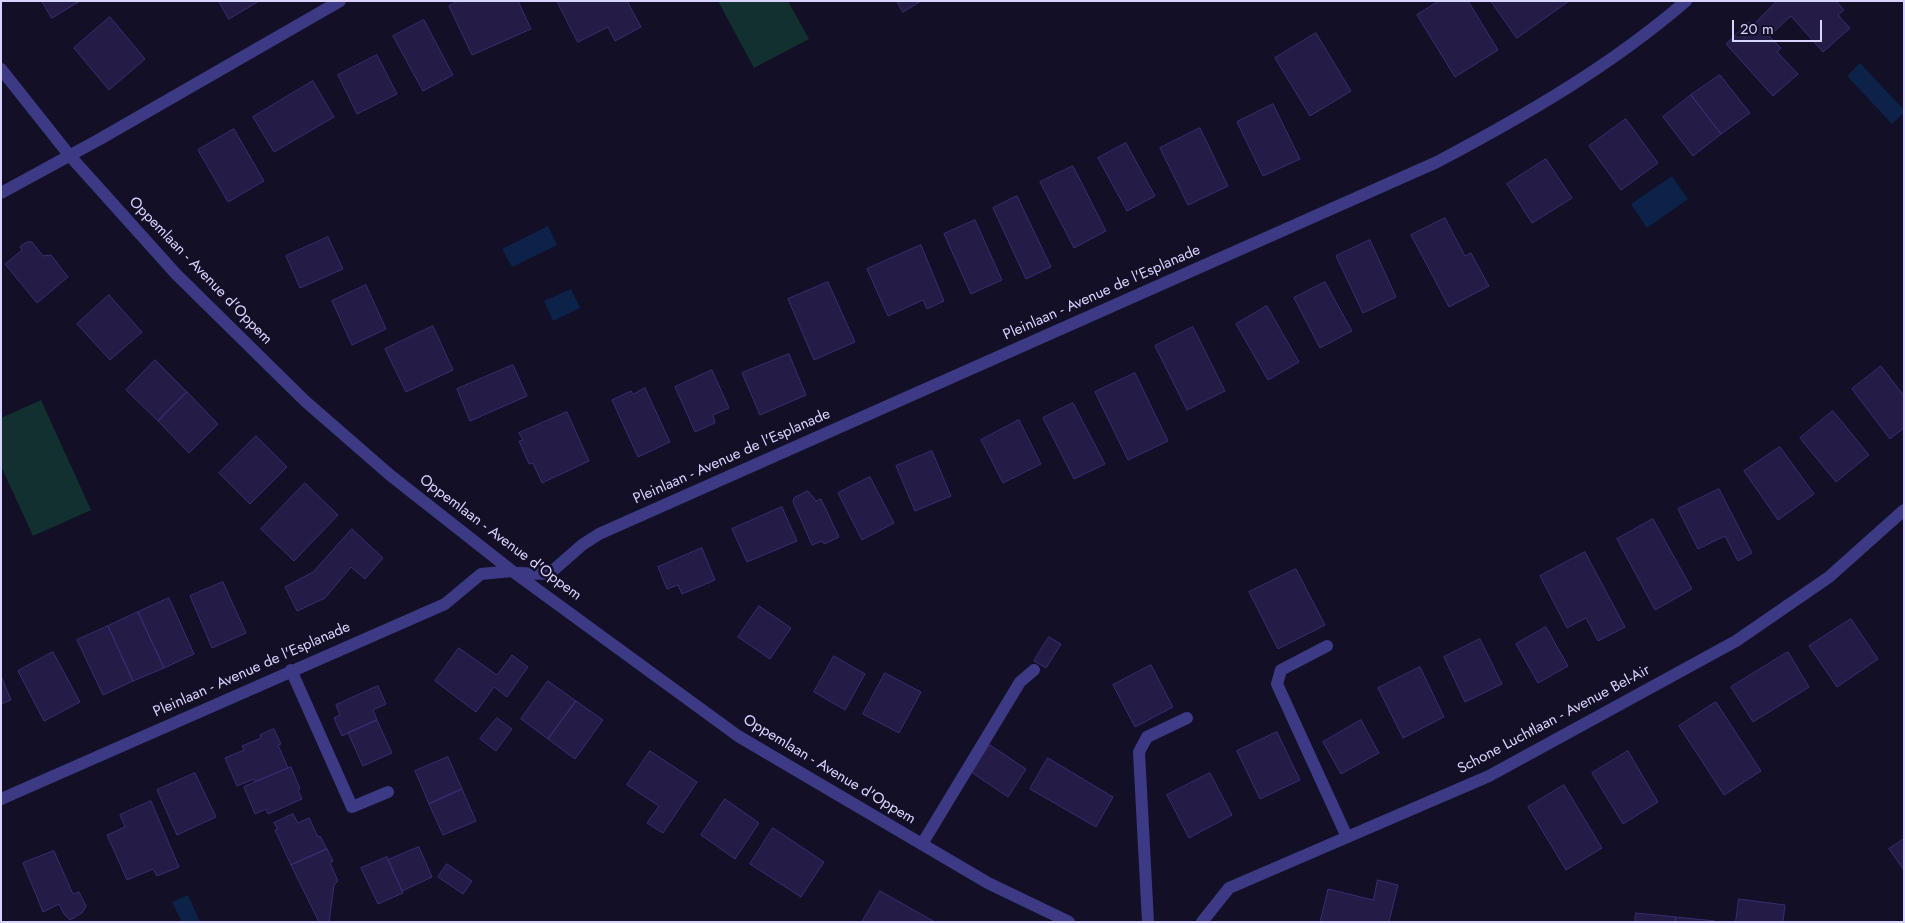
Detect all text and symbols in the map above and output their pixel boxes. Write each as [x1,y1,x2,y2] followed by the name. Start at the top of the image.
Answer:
[1735,10,1825,42] scale bar
[1740,18,1774,40] text: 20 m
[125,193,275,349] street label: Oppemlaan - Avenue d'Oppem
[1001,241,1203,345] street label: Pleinlaan - Avenue de l'Esplanade
[631,405,833,509] street label: Pleinlaan - Avenue de l'Esplanade
[415,471,585,605] street label: Oppemlaan - Avenue d'Oppem
[151,618,353,722] street label: Pleinlaan - Avenue de l'Esplanade
[1455,662,1653,778] street label: Schone Luchtlaan - Avenue Bel-Air
[739,711,919,829] street label: Oppemlaan - Avenue d'Oppem

